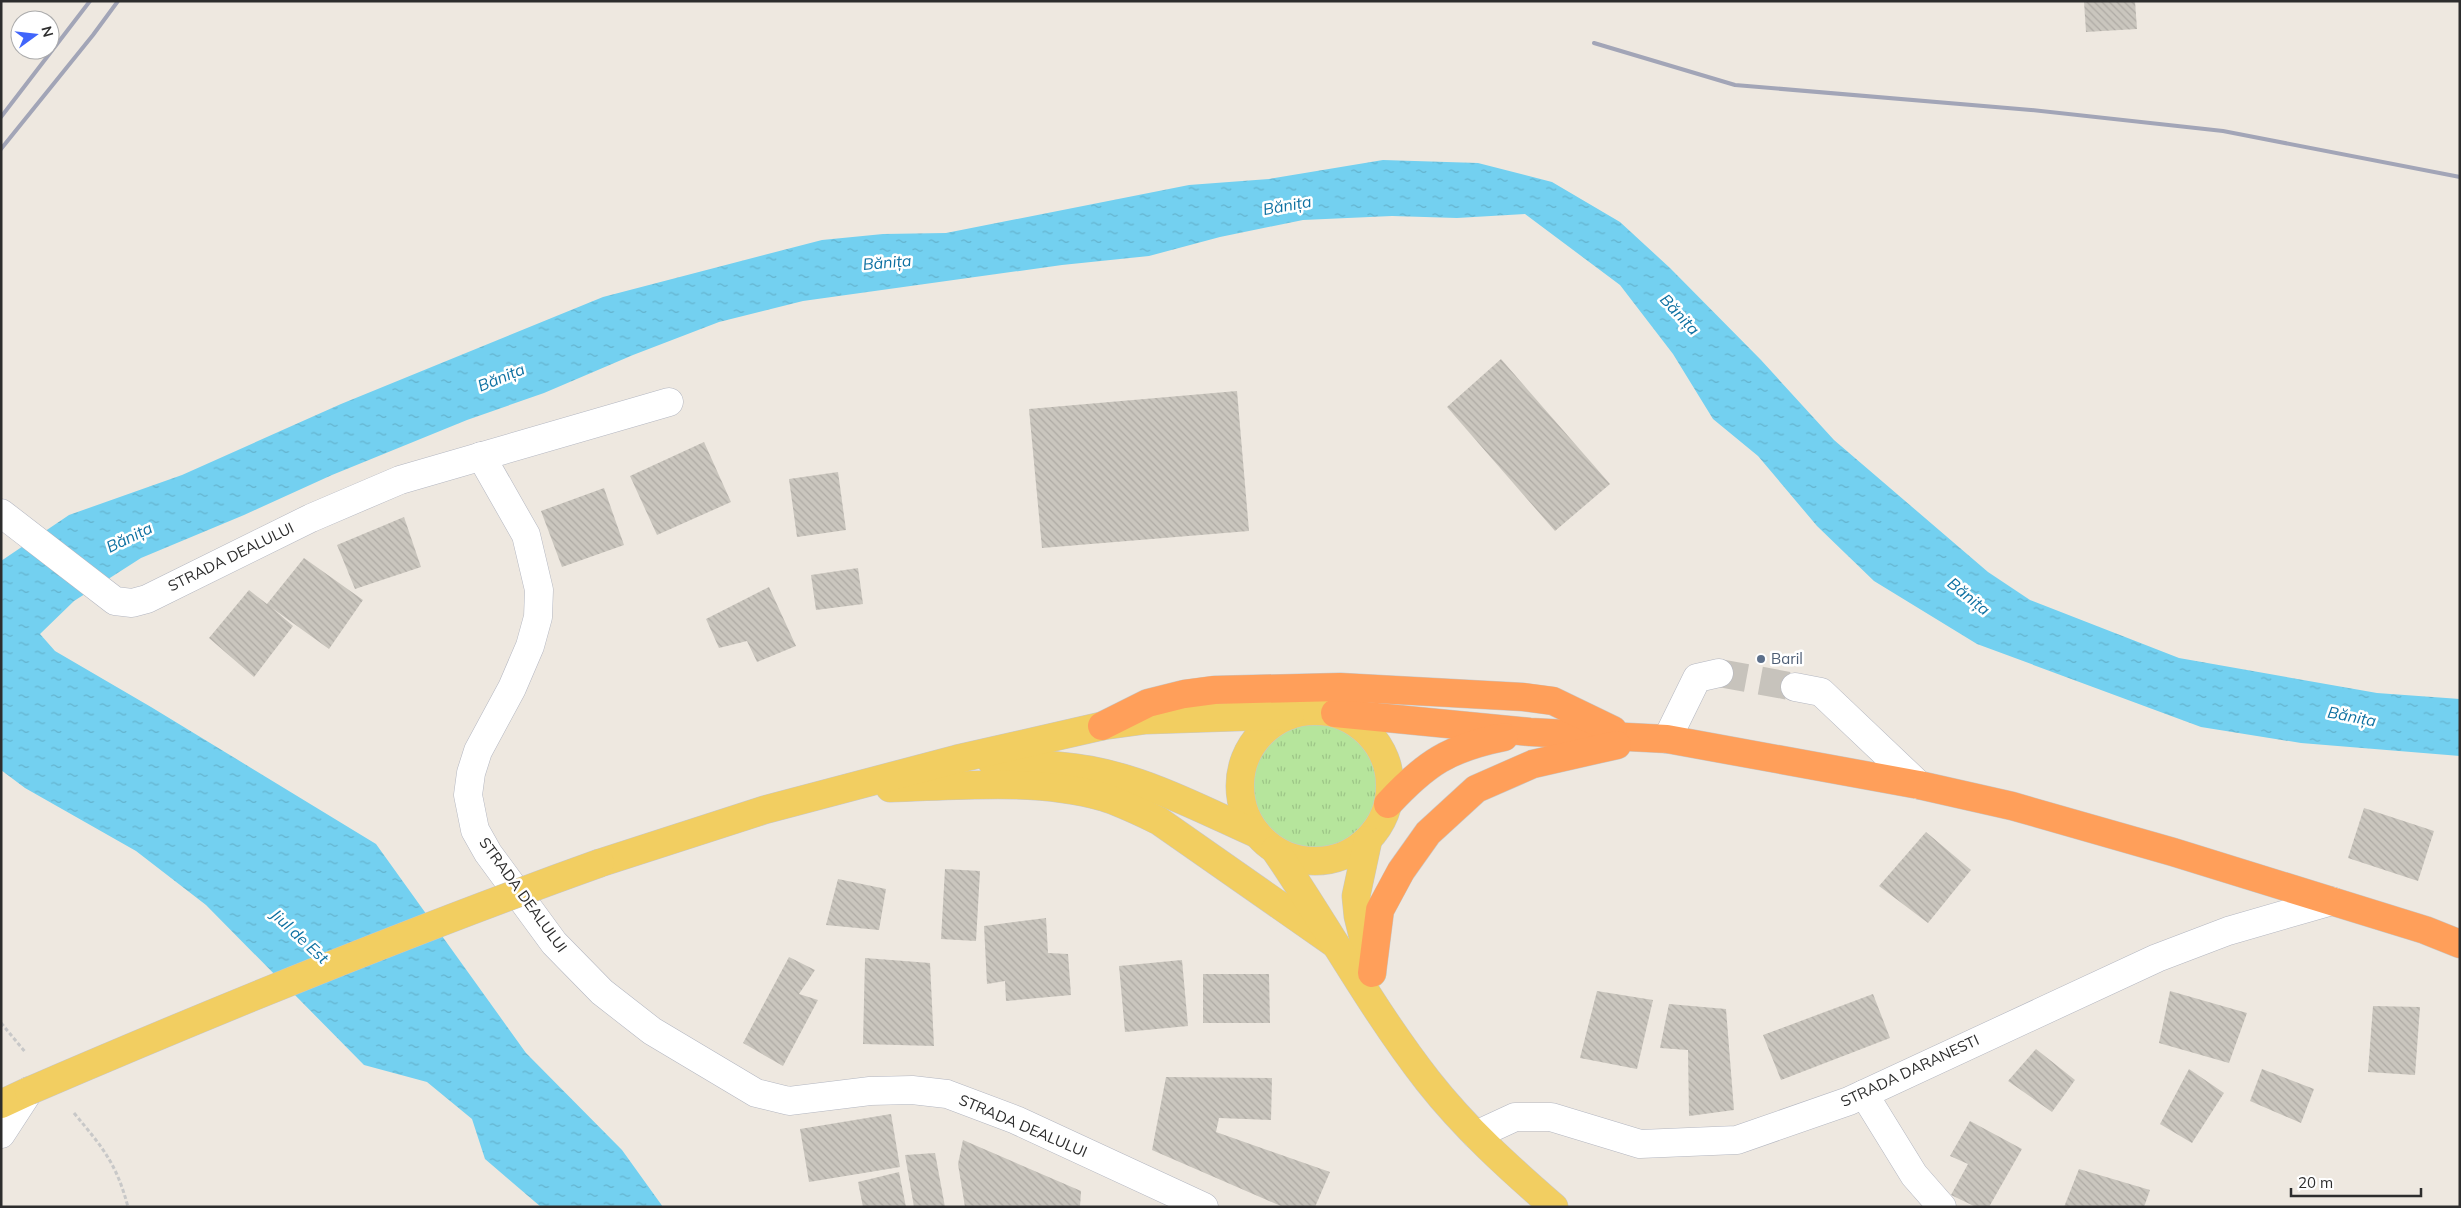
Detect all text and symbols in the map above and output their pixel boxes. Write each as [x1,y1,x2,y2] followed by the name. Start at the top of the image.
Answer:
[10,10,60,60] north arrow
[37,24,58,39] text: N
[1261,191,1313,219] water label: Bănița
[862,250,913,274] water label: Bănița
[1656,289,1704,339] water label: Bănița
[475,358,528,395] water label: Bănița
[103,517,156,557] water label: Bănița
[165,518,297,595] street label: STRADA DEALULUI
[1944,573,1995,619] water label: Bănița
[1771,649,1803,668] place label: Baril
[1755,653,1767,665] marker: Baril
[2326,702,2378,731] water label: Bănița
[475,833,572,956] street label: STRADA DEALULUI
[266,903,333,968] water label: Jiul de Est
[1838,1030,1982,1111] street label: STRADA DARANESTI
[956,1090,1090,1161] street label: STRADA DEALULUI
[2291,1166,2421,1198] scale bar
[2298,1173,2333,1192] text: 20 m

